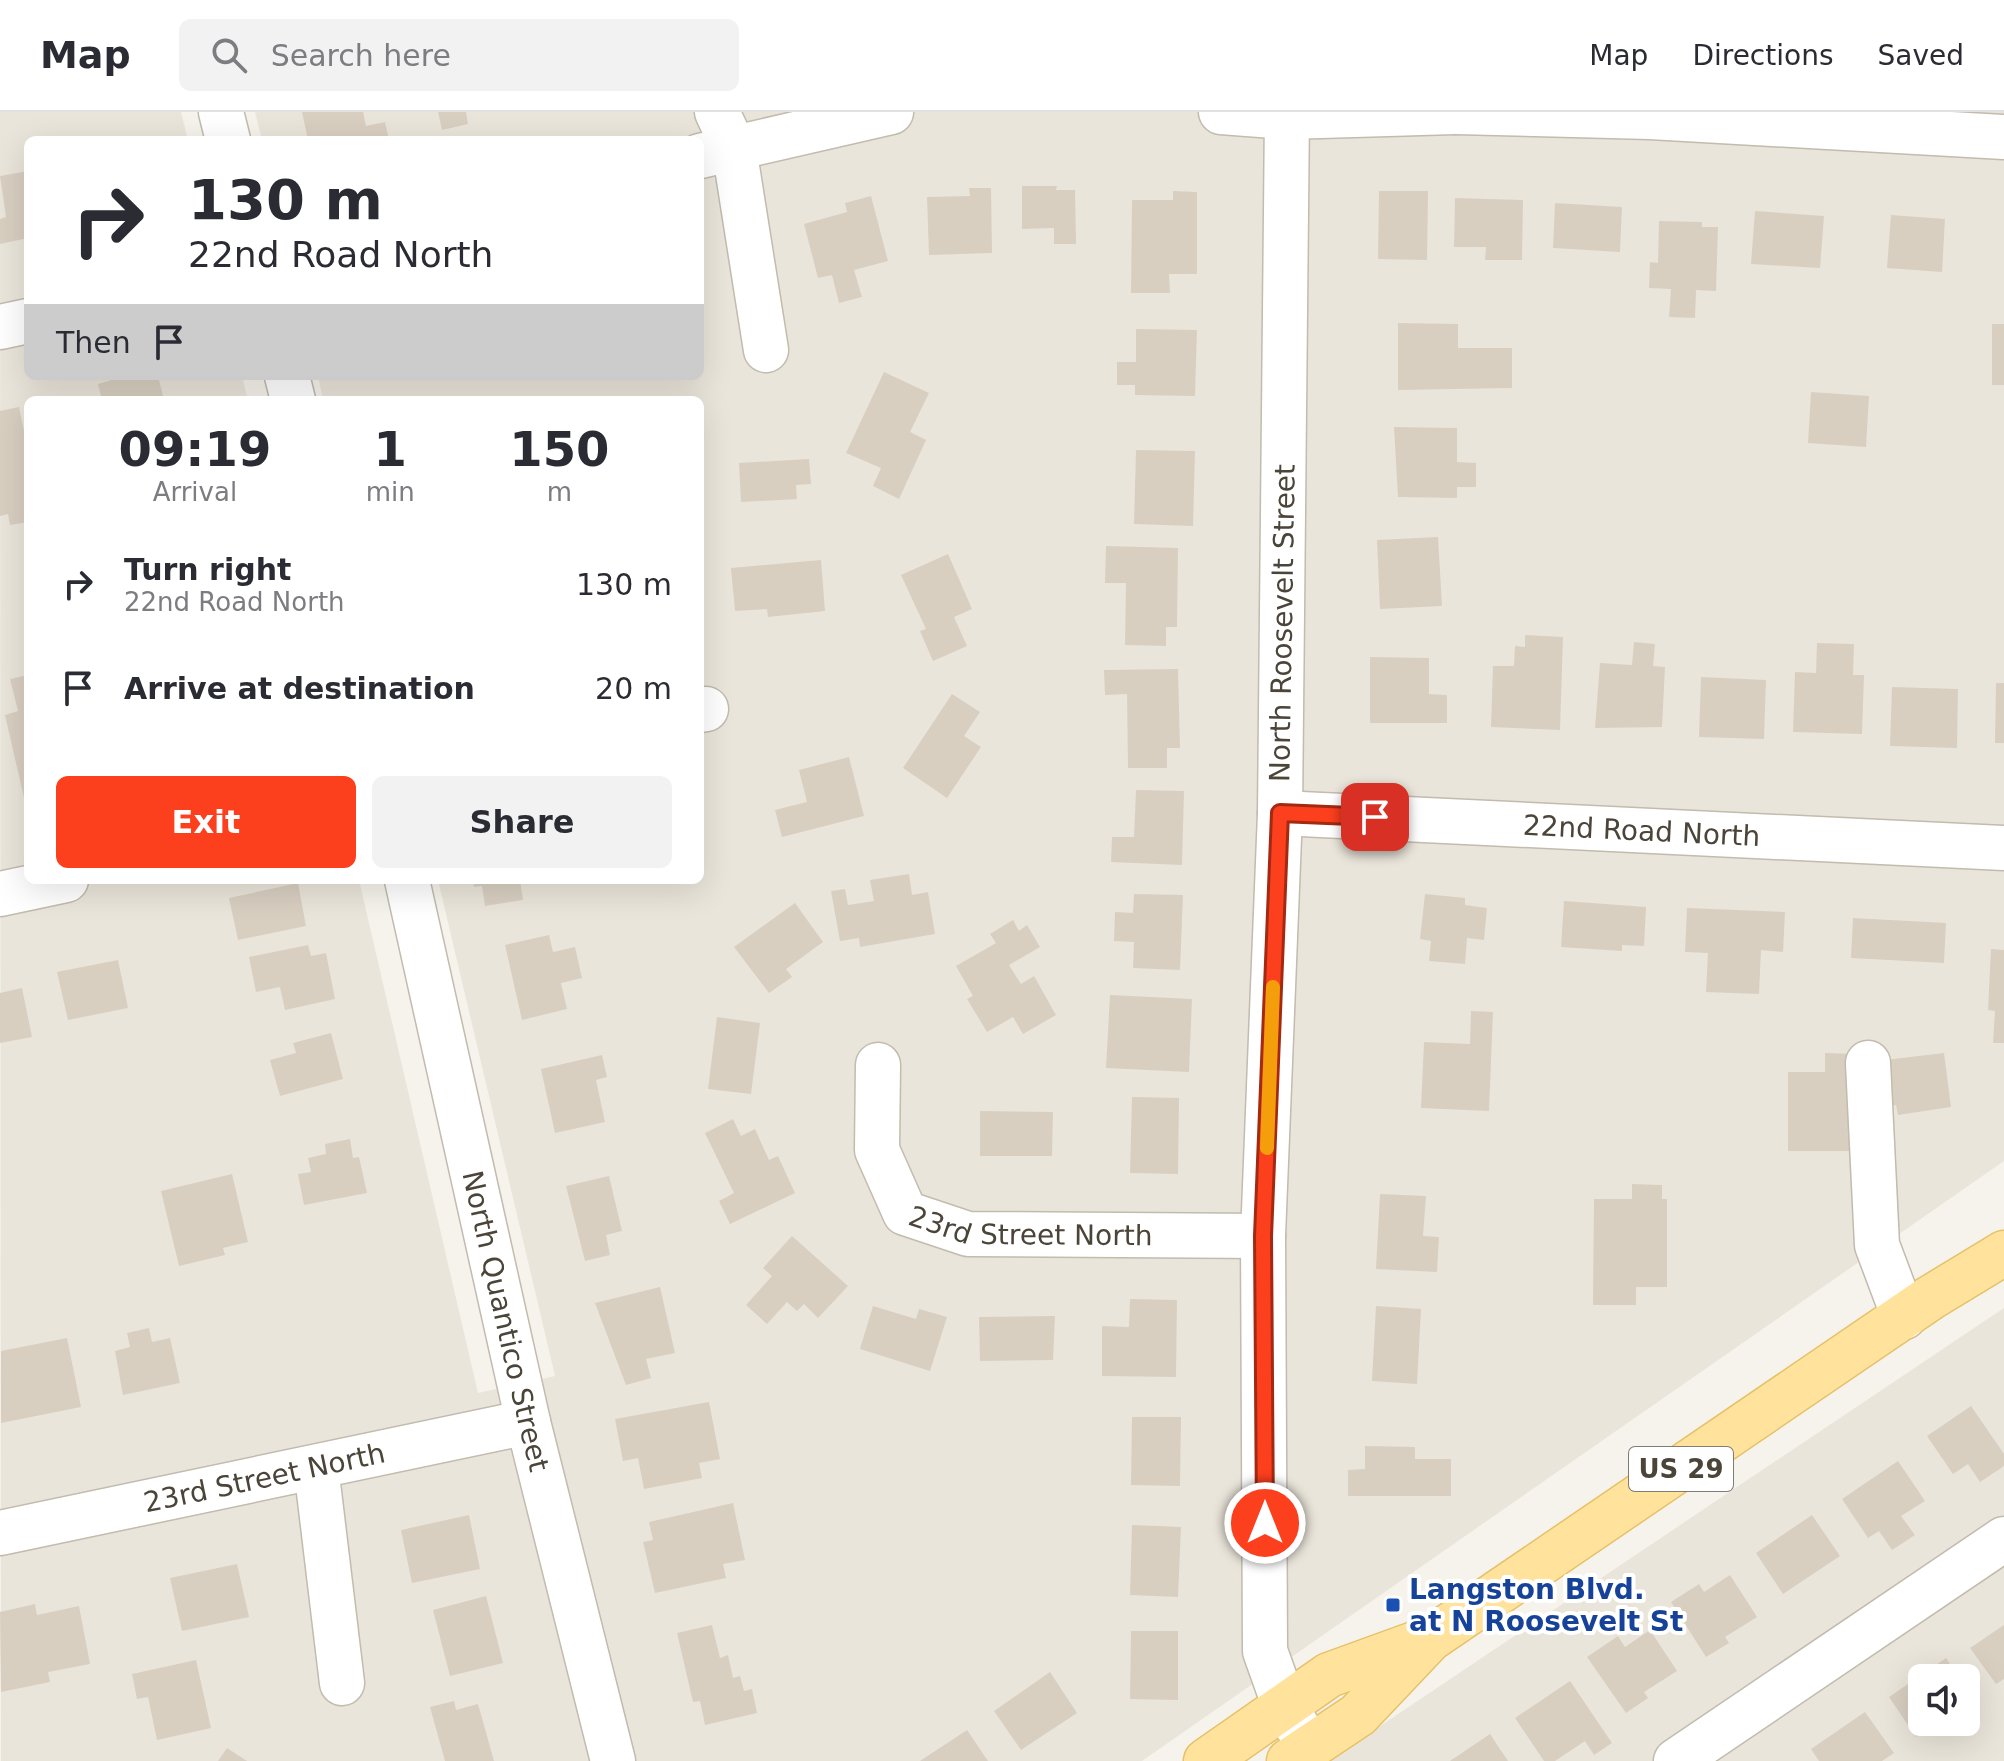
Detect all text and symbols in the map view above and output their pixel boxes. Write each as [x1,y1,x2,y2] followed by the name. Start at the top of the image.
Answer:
[179,19,739,91] search box
[40,33,131,77] text: Map
[207,33,251,77] icon: search
[271,38,451,73] text: Search here
[1589,39,1648,72] text: Map
[1692,39,1833,72] text: Directions
[1877,39,1964,72] text: Saved
[188,167,383,232] text: 130 m
[56,168,160,272] icon: right
[188,234,493,275] text: 22nd Road North
[147,320,191,364] icon: arrive
[56,325,131,360] text: Then
[118,421,271,477] text: 09:19
[374,421,407,477] text: 1
[509,421,609,477] text: 150
[1263,464,1302,782] street label: North Roosevelt Street
[153,477,237,507] text: Arrival
[366,477,415,507] text: min
[547,477,572,507] text: m
[124,552,291,587] text: Turn right
[56,562,100,606] icon: right
[576,567,672,602] text: 130 m
[124,587,345,617] text: 22nd Road North
[56,666,100,710] icon: arrive
[124,671,475,706] text: Arrive at destination
[595,671,672,706] text: 20 m
[56,776,356,868] button: Exit
[372,776,672,868] button: Share
[1341,783,1409,851] pin
[1353,795,1397,839] icon: arrive
[1522,809,1761,853] street label: 22nd Road North
[455,1168,556,1475] street label: North Quantico Street
[905,1199,1153,1252] street label: 23rd Street North
[141,1437,388,1519] street label: 23rd Street North
[1629,1447,1733,1491] road number: US 29
[1223,1481,1307,1565] position arrow
[1409,1573,1683,1638] place label: Langston Blvd. at N Roosevelt St
[1384,1596,1402,1614] marker: Langston Blvd. at N Roosevelt St
[1908,1664,1980,1736] map controls
[1908,1664,1980,1736] button: sound

